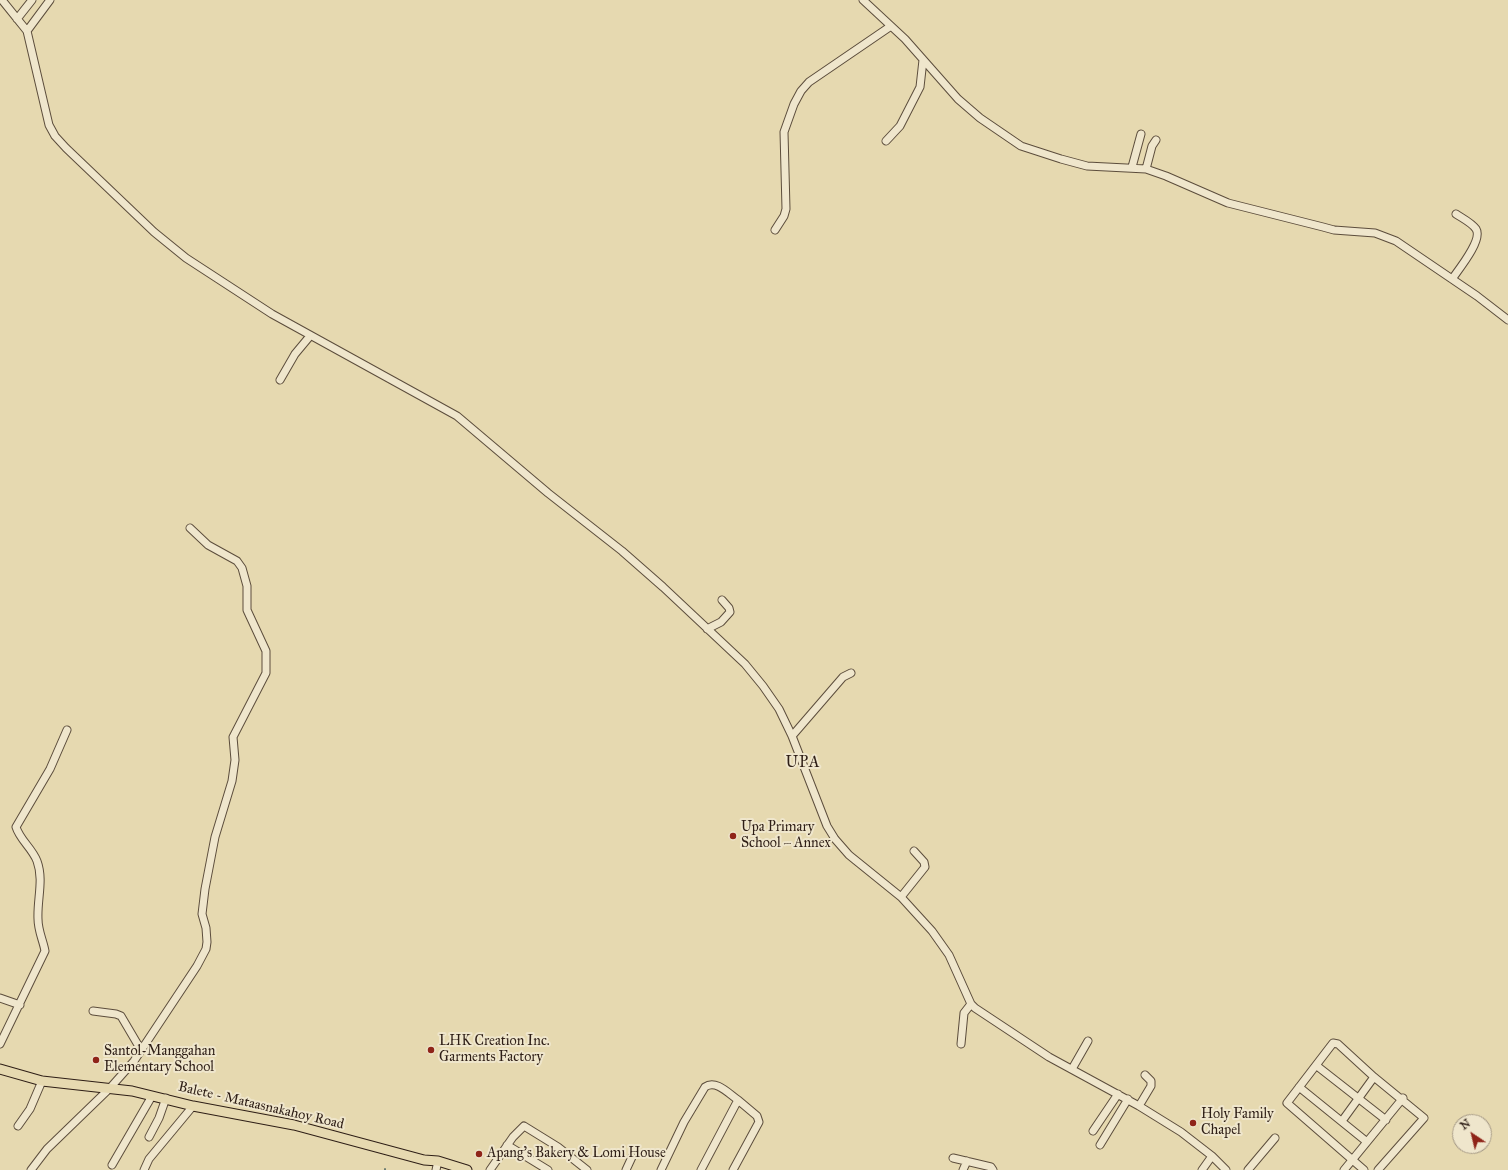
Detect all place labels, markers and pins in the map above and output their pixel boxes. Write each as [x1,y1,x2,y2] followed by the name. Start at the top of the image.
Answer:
[741,820,831,852] place label: Upa Primary School – Annex
[728,831,738,841] marker: Upa Primary School – Annex
[439,1034,550,1066] place label: LHK Creation Inc. Garments Factory
[104,1044,215,1076] place label: Santol-Manggahan Elementary School
[426,1045,436,1055] marker: LHK Creation Inc. Garments Factory
[91,1055,101,1065] marker: Santol-Manggahan Elementary School
[1201,1107,1274,1140] place label: Holy Family Chapel
[1188,1118,1198,1128] marker: Holy Family Chapel
[487,1146,666,1162] place label: Apang's Bakery & Lomi House
[474,1149,484,1159] marker: Apang's Bakery & Lomi House

